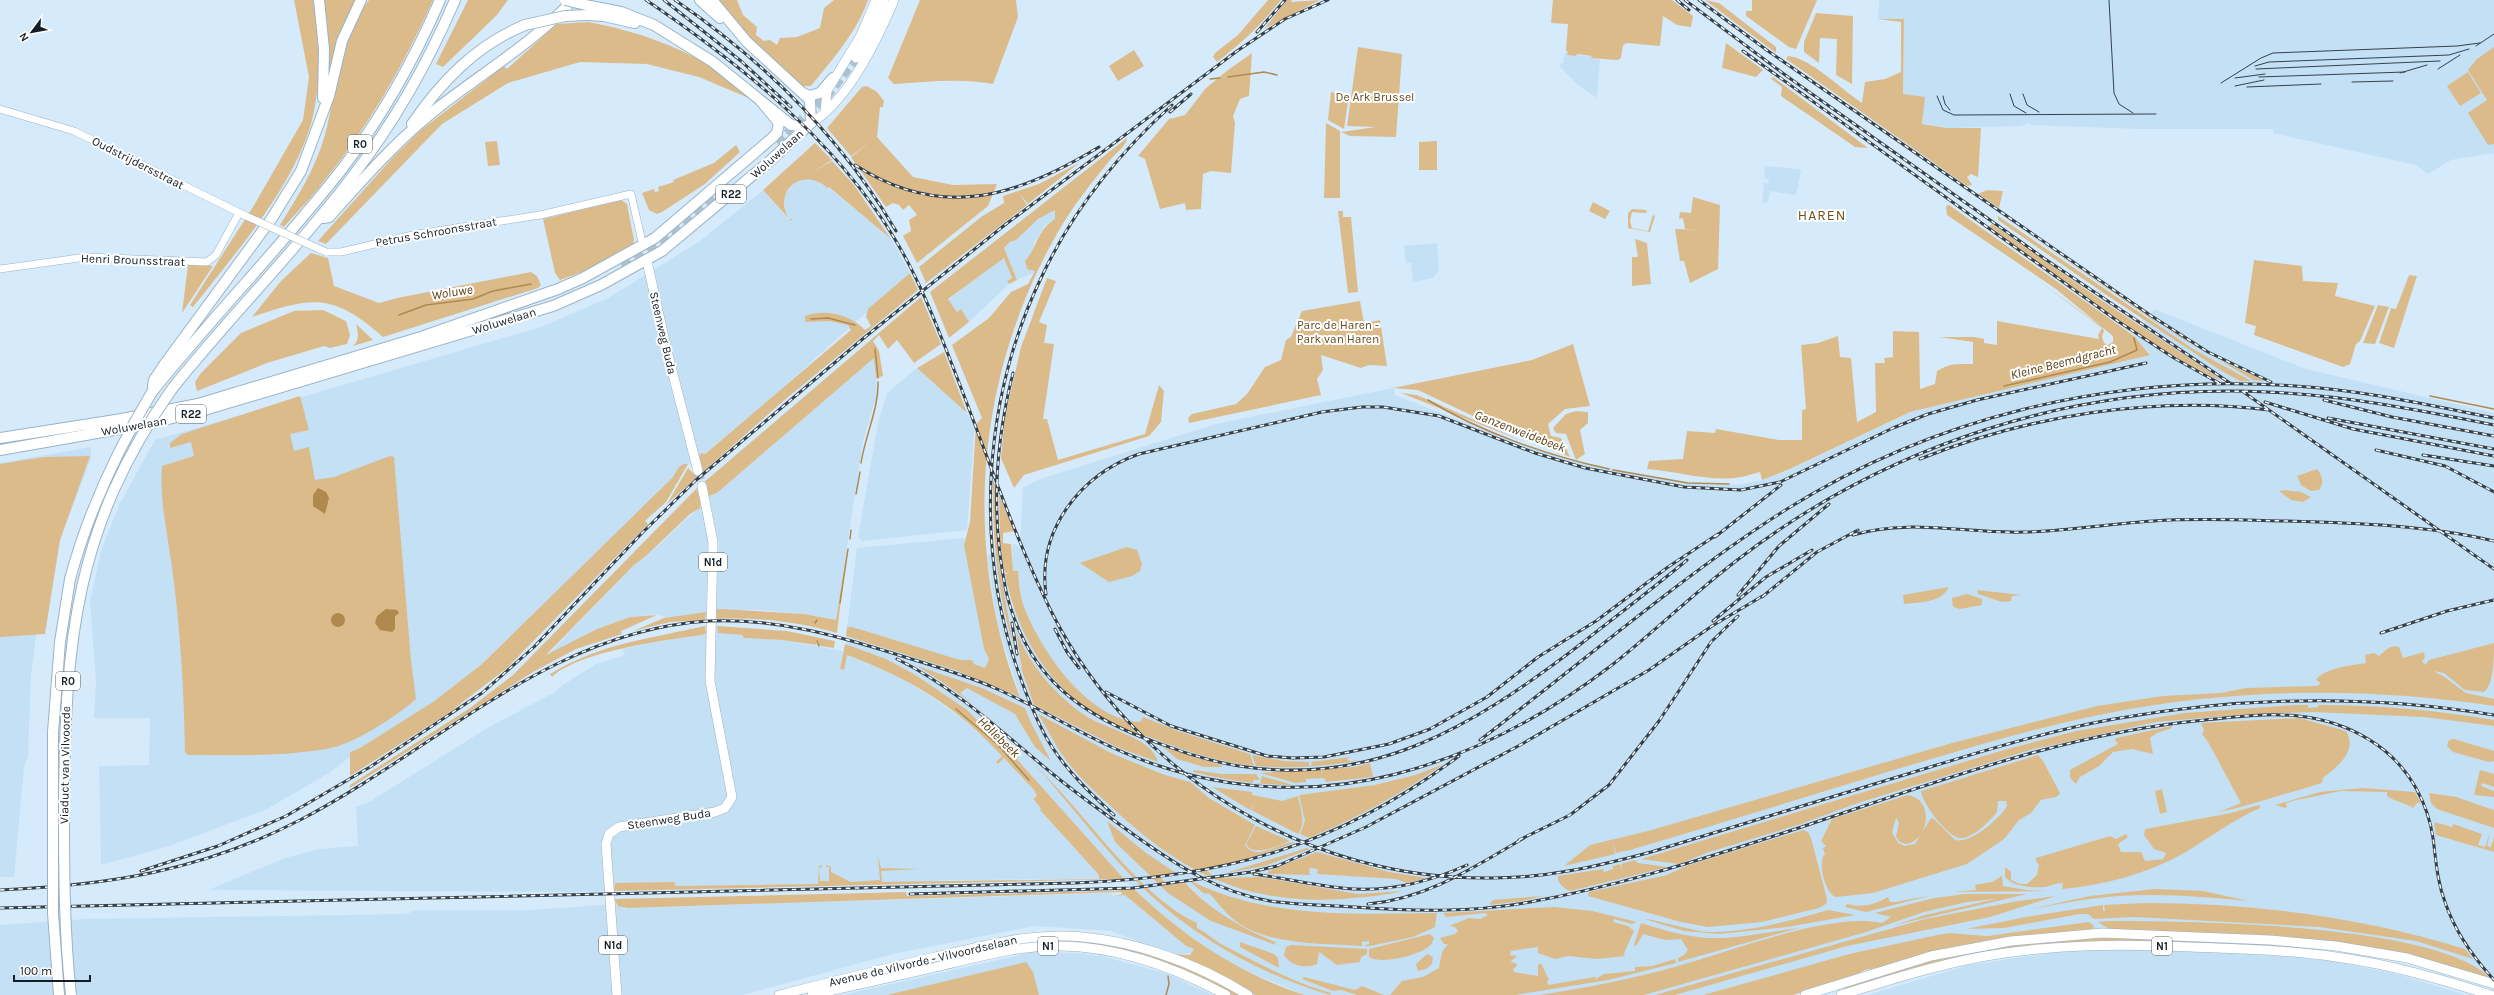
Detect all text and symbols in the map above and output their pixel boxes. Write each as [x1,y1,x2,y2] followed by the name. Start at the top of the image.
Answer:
[12,12,52,52] north arrow
[16,30,32,44] text: N
[1336,90,1414,104] park label: De Ark Brussel
[748,127,806,181] street label: Woluwelaan
[90,134,187,192] street label: Oudstrijdersstraat
[348,135,372,153] road number: R0
[716,185,746,203] road number: R22
[1798,207,1846,224] district label: HAREN
[374,214,498,250] street label: Petrus Schroonsstraat
[81,251,186,269] street label: Henri Brounsstraat
[430,281,474,303] water label: Woluwe
[647,290,679,376] street label: Steenweg Buda
[470,305,538,337] street label: Woluwelaan
[1297,318,1379,346] park label: Parc de Haren - Park van Haren
[2009,342,2118,382] water label: Kleine Beemdgracht
[176,405,206,423] road number: R22
[1472,407,1568,455] water label: Ganzenweidebeek
[100,413,168,439] street label: Woluwelaan
[699,553,727,571] road number: N1d
[56,672,80,690] road number: R0
[57,706,73,824] street label: Viaduct van Vilvoorde
[975,713,1023,761] water label: Hollebeek
[626,805,712,833] street label: Steenweg Buda
[827,932,1019,990] street label: Avenue de Vilvorde - Vilvoordselaan
[599,936,627,954] road number: N1d
[1038,937,1058,955] road number: N1
[2152,937,2172,955] road number: N1
[14,957,90,983] scale bar
[20,964,52,978] text: 100 m

